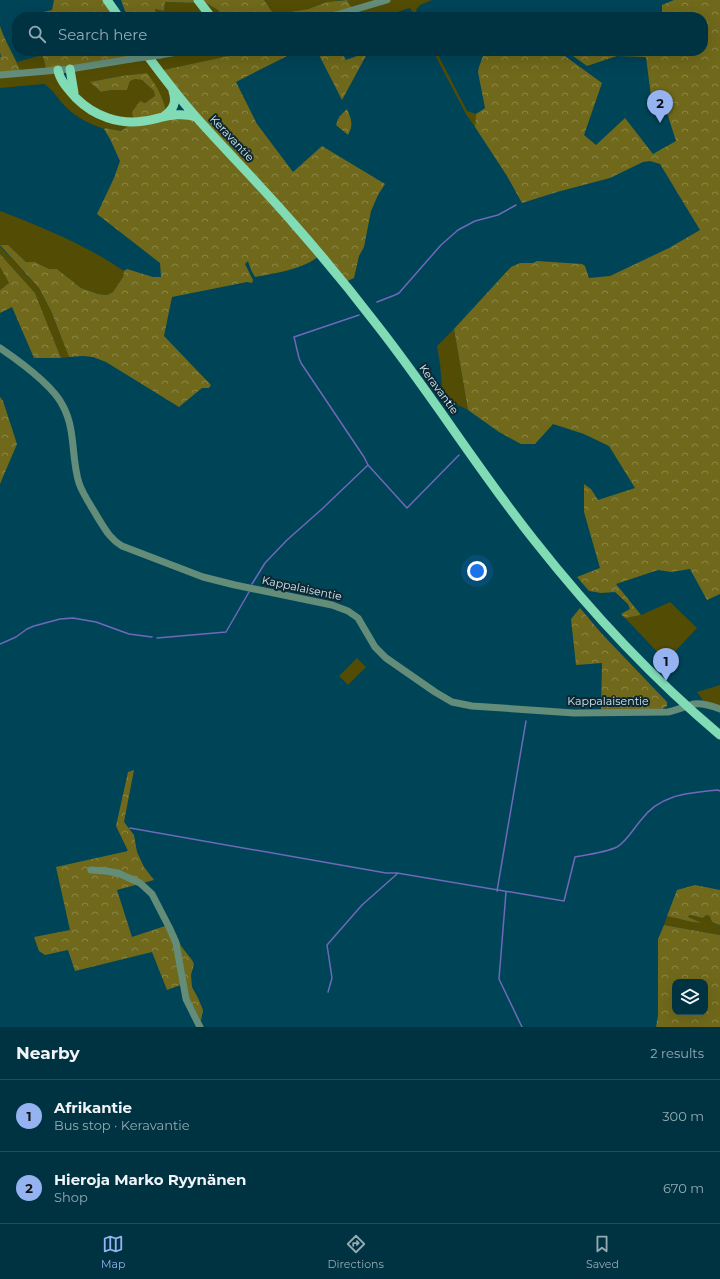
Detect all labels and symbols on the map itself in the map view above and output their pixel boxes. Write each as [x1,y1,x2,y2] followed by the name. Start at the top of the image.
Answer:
[647,90,673,123] pin: 2
[207,112,257,164] street label: Keravantie
[416,361,462,417] street label: Keravantie
[467,561,487,581] your location
[261,573,344,603] street label: Kappalaisentie
[653,648,679,681] pin: 1
[567,694,649,708] street label: Kappalaisentie

